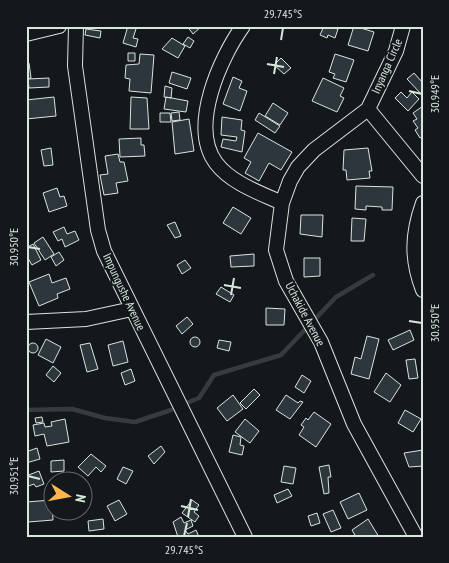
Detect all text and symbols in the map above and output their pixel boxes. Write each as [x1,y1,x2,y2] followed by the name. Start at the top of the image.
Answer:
[264,6,302,21] text: 29.745°S
[368,36,405,96] street label: Inyanga Circle
[427,75,442,113] text: 30.949°E
[6,228,21,266] text: 30.950°E
[100,251,149,333] street label: Impungushe Avenue
[282,279,329,348] street label: Uchakide Avenue
[427,304,442,342] text: 30.950°E
[6,457,21,495] text: 30.951°E
[42,470,92,520] north arrow
[71,493,90,504] text: N
[165,542,203,557] text: 29.745°S

